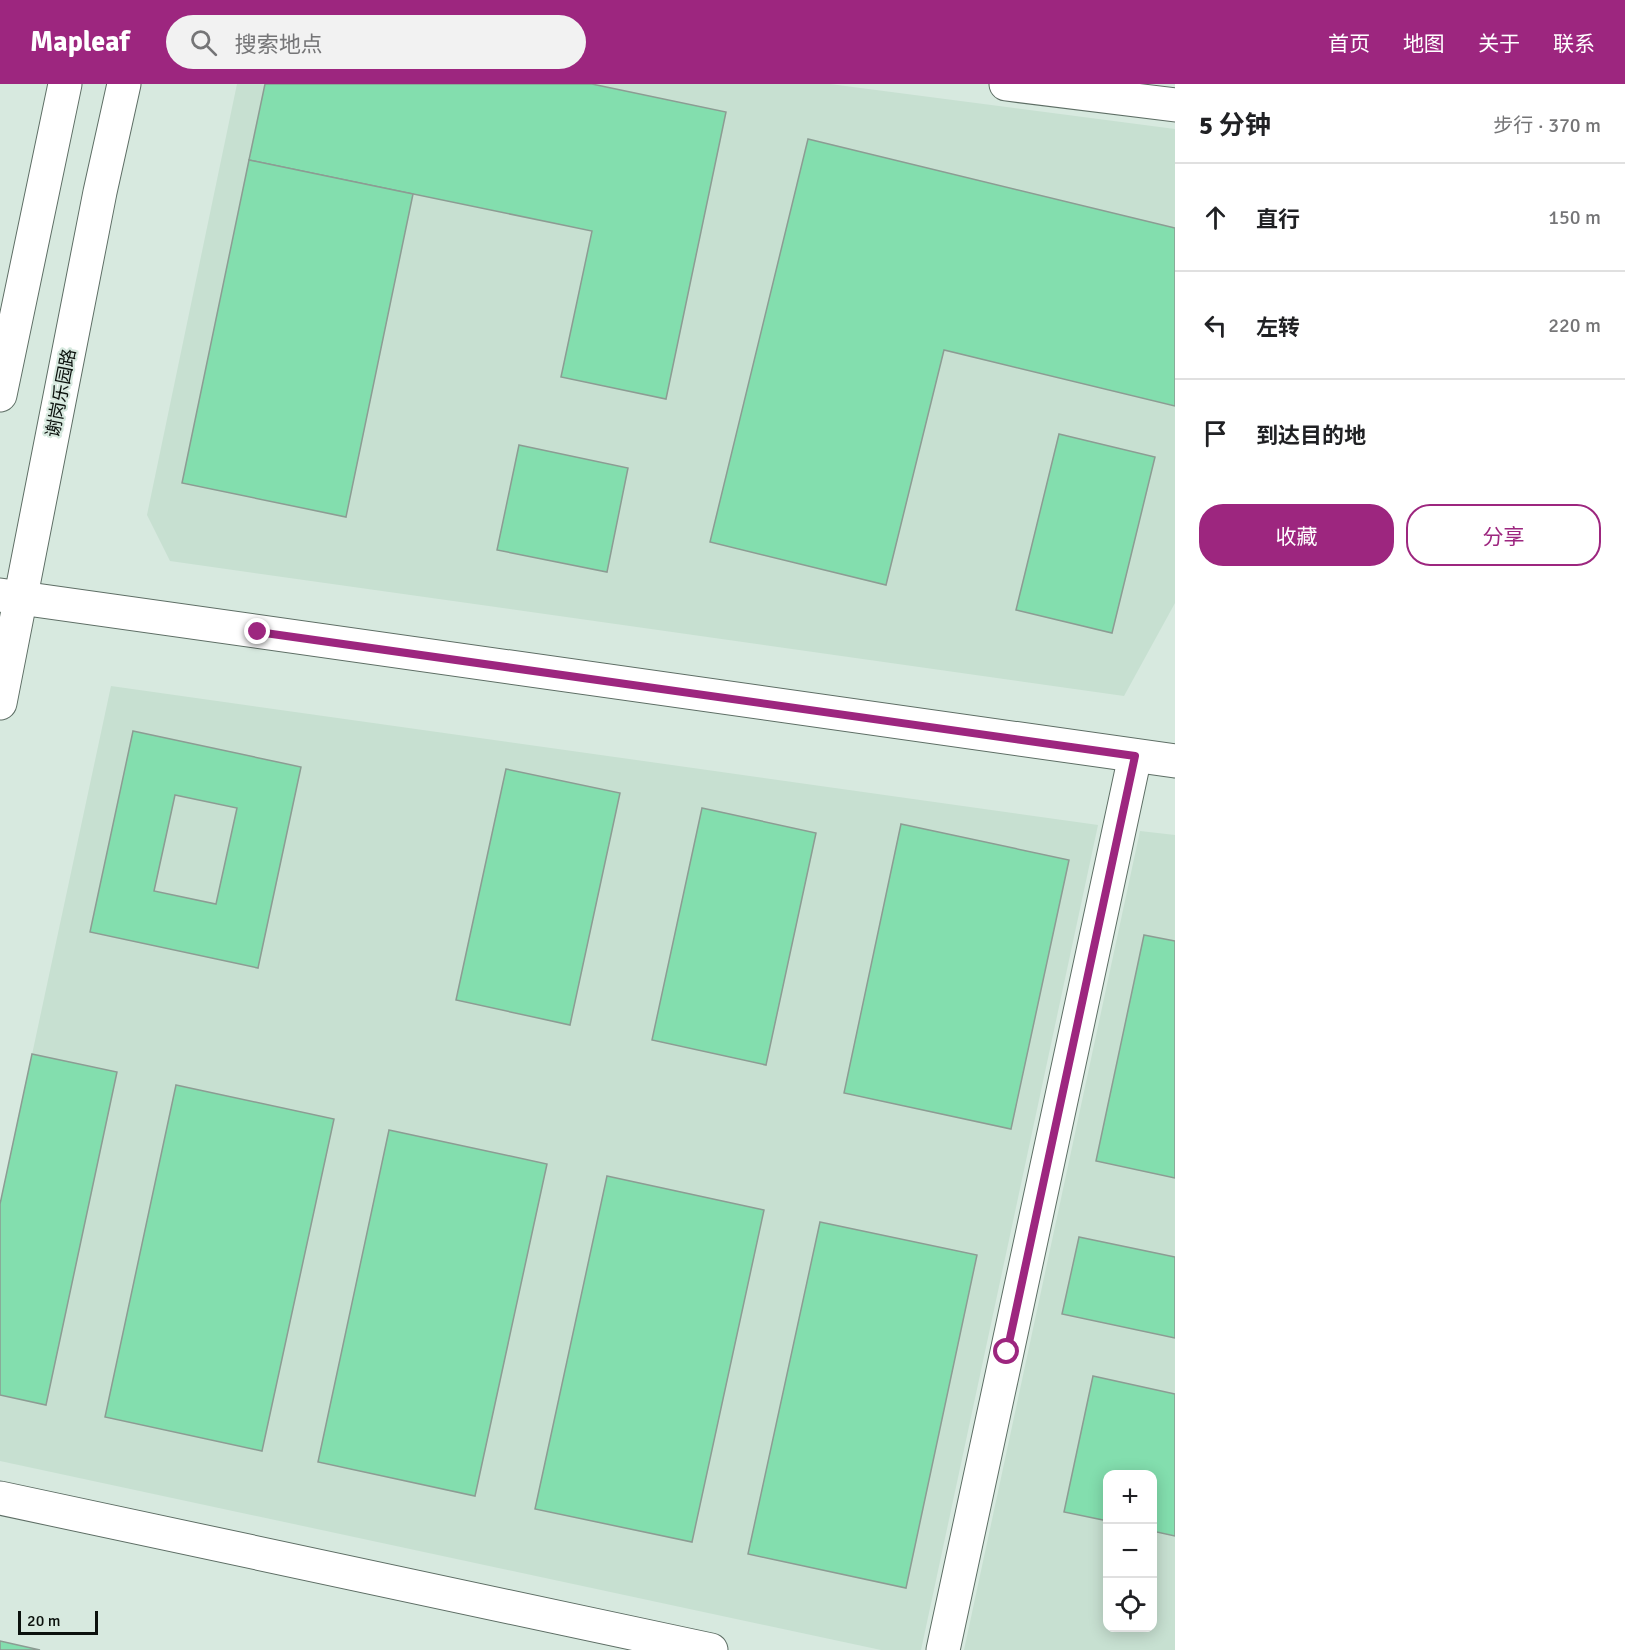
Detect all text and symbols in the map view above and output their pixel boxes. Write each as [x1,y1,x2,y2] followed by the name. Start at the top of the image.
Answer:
[166,15,586,69] search box
[30,25,130,59] text: Mapleaf
[187,26,220,59] icon: search
[235,31,323,58] text: 搜索地点
[1328,31,1370,57] text: 首页
[1403,31,1445,57] text: 地图
[1478,31,1520,57] text: 关于
[1553,31,1595,57] text: 联系
[1199,110,1271,142] text: 5 分钟
[1493,113,1601,138] text: 步行 · 370 m
[1199,201,1232,234] icon: ahead
[1548,205,1601,230] text: 150 m
[1256,206,1300,233] text: 直行
[1199,309,1232,342] icon: left
[1548,313,1601,338] text: 220 m
[1256,314,1300,341] text: 左转
[42,347,80,439] street label: 谢岗乐园路
[1199,417,1232,450] icon: arrive
[1256,422,1366,449] text: 到达目的地
[1199,504,1394,566] button: 收藏
[1406,504,1601,566] button: 分享
[244,618,270,644] route end
[993,1338,1019,1364] route start
[1103,1470,1157,1632] map controls
[1103,1470,1157,1524] button: +
[1103,1524,1157,1578] button: −
[1103,1578,1157,1632] button: locate
[18,1608,98,1636] scale bar
[27,1611,61,1631] text: 20 m

